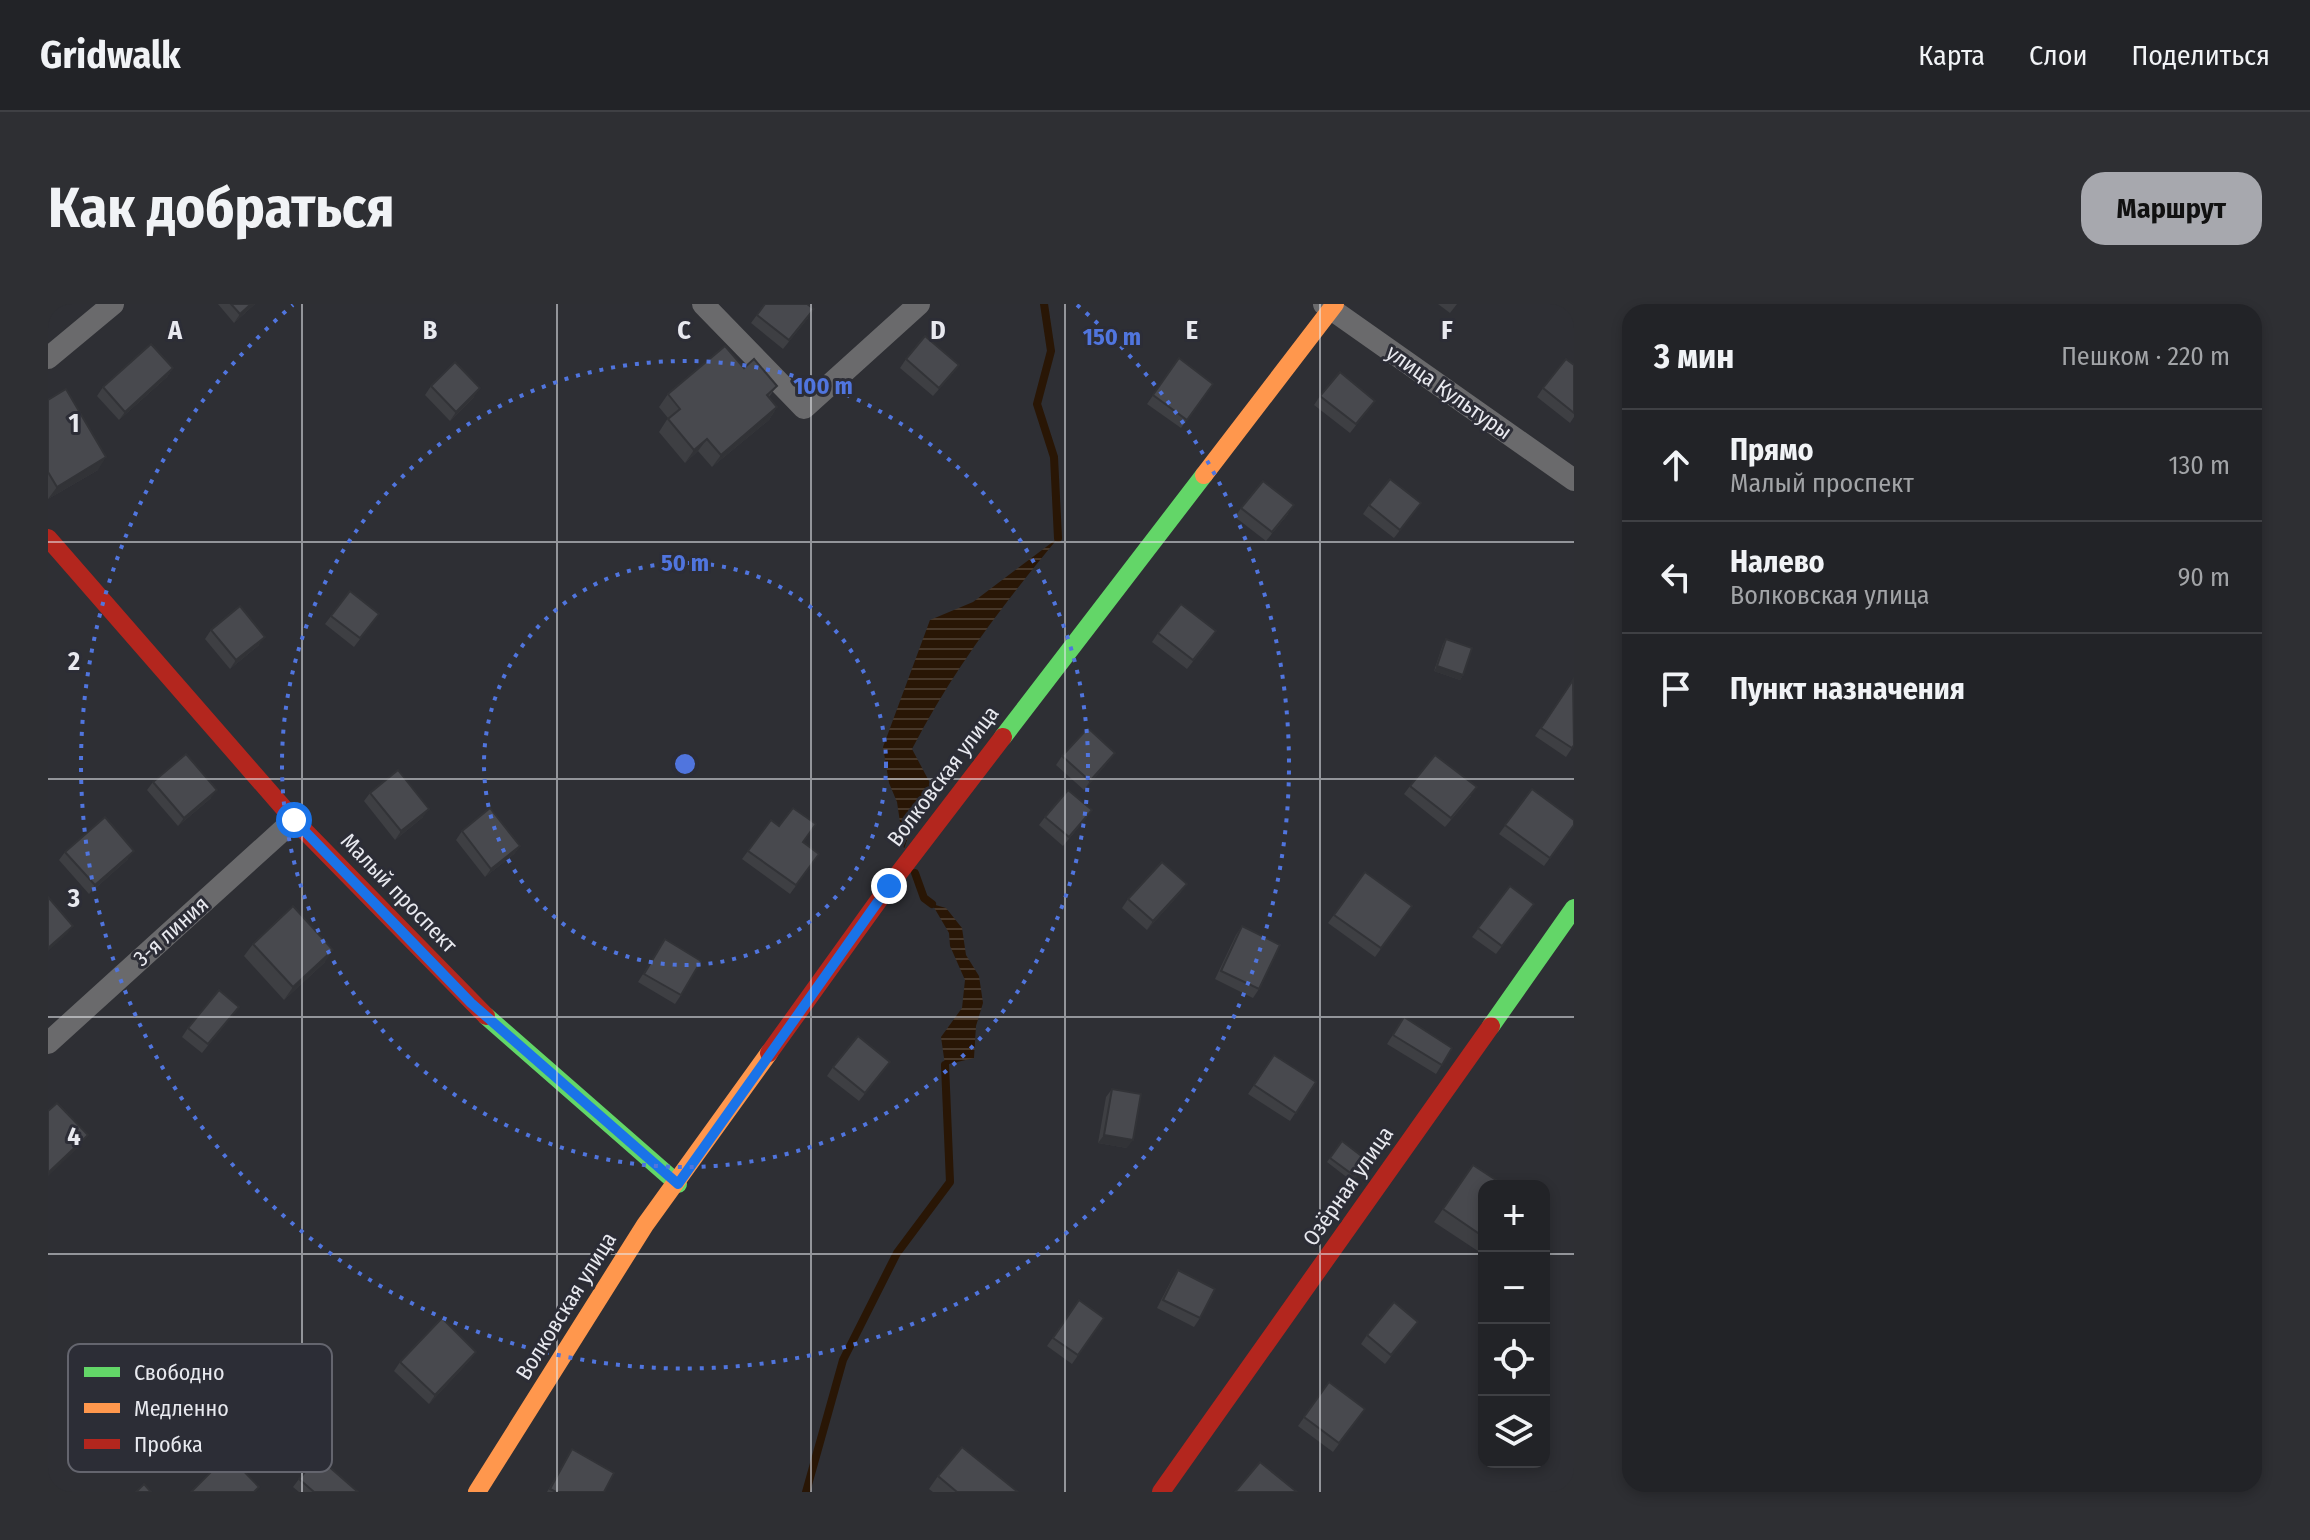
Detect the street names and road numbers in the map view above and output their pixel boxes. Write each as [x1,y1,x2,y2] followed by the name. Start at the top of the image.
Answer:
[1381,339,1517,445] street label: улица Культуры
[881,700,1005,852] street label: Волковская улица
[335,828,463,958] street label: Малый проспект
[128,890,214,972] street label: 3-я линия
[1297,1121,1399,1251] street label: Озёрная улица
[510,1227,622,1385] street label: Волковская улица

